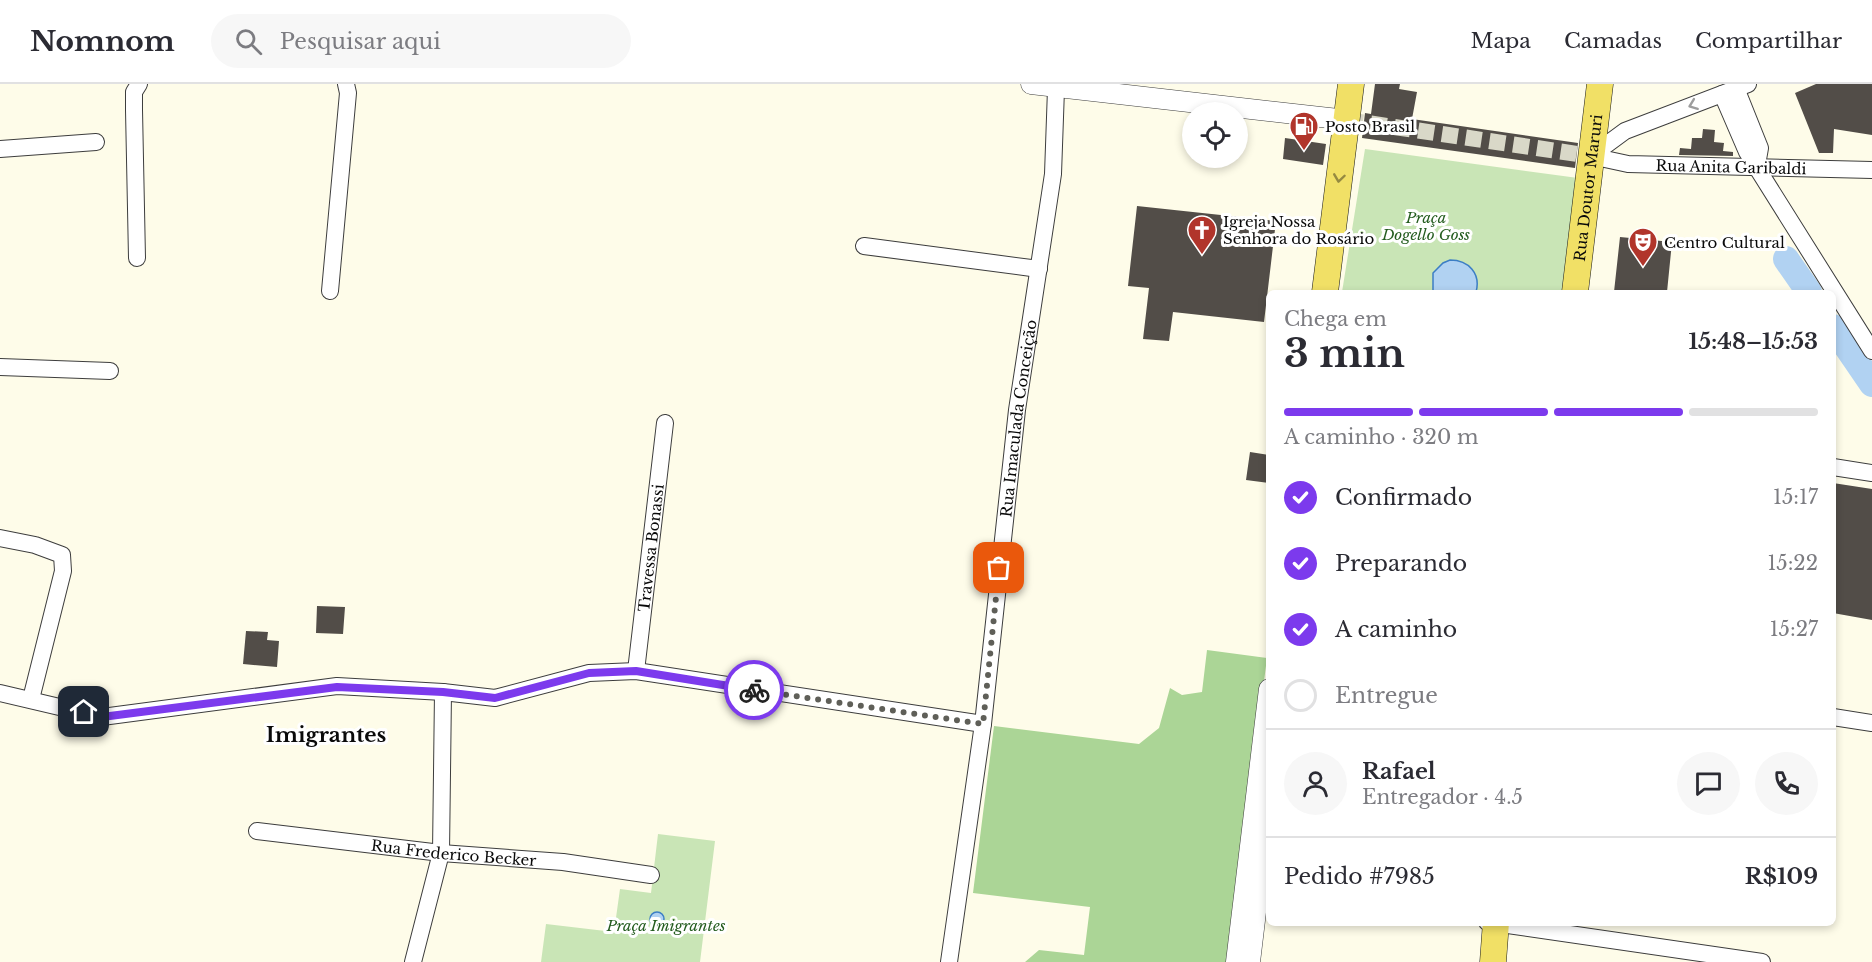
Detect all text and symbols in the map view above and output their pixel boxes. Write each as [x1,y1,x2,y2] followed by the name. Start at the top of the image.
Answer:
[211,14,631,68] search box
[30,24,175,59] text: Nomnom
[232,25,265,58] icon: search
[280,28,441,55] text: Pesquisar aqui
[1471,28,1531,54] text: Mapa
[1564,28,1662,54] text: Camadas
[1695,28,1842,54] text: Compartilhar
[1688,97,1699,110] one-way arrow
[1182,102,1248,168] map controls
[1182,102,1248,168] button: locate
[1288,110,1320,152] fuel station icon: Posto Brasil
[1569,113,1606,262] street label: Rua Doutor Maruri
[1325,117,1415,136] place label: Posto Brasil
[1655,155,1807,178] street label: Rua Anita Garibaldi
[1333,173,1345,182] one-way arrow
[1381,208,1470,244] park label: Praça Dogello Goss
[1223,212,1374,248] place label: Igreja Nossa Senhora do Rosário
[1186,214,1218,256] church icon: Igreja Nossa Senhora do Rosário
[1627,226,1659,268] theatre icon: Centro Cultural
[1664,233,1785,252] place label: Centro Cultural
[1284,307,1387,331] text: Chega em
[996,318,1040,518] street label: Rua Imaculada Conceição
[1688,328,1818,355] text: 15:48–15:53
[1284,329,1405,378] text: 3 min
[1284,425,1478,449] text: A caminho · 320 m
[1284,481,1317,514] icon: check
[634,483,667,613] street label: Travessa Bonassi
[1335,484,1472,511] text: Confirmado
[1773,485,1818,509] text: 15:17
[973,542,1024,593] pin
[1284,547,1317,580] icon: check
[1335,550,1467,577] text: Preparando
[982,551,1015,584] icon: bag
[1767,551,1818,575] text: 15:22
[1284,613,1317,646] icon: check
[1335,616,1457,643] text: A caminho
[1770,617,1818,641] text: 15:27
[724,660,784,720] courier
[738,674,771,707] icon: bike
[1335,682,1438,709] text: Entregue
[58,686,109,737] pin
[67,695,100,728] icon: home
[266,722,386,748] district label: Imigrantes
[1284,752,1347,815] button: person
[1677,752,1740,815] button: chat
[1755,752,1818,815] button: phone
[1362,758,1436,785] text: Rafael
[1362,785,1523,809] text: Entregador · 4.5
[370,835,538,870] street label: Rua Frederico Becker
[1284,863,1435,890] text: Pedido #7985
[1745,863,1818,890] text: R$109
[605,916,726,935] park label: Praça Imigrantes

